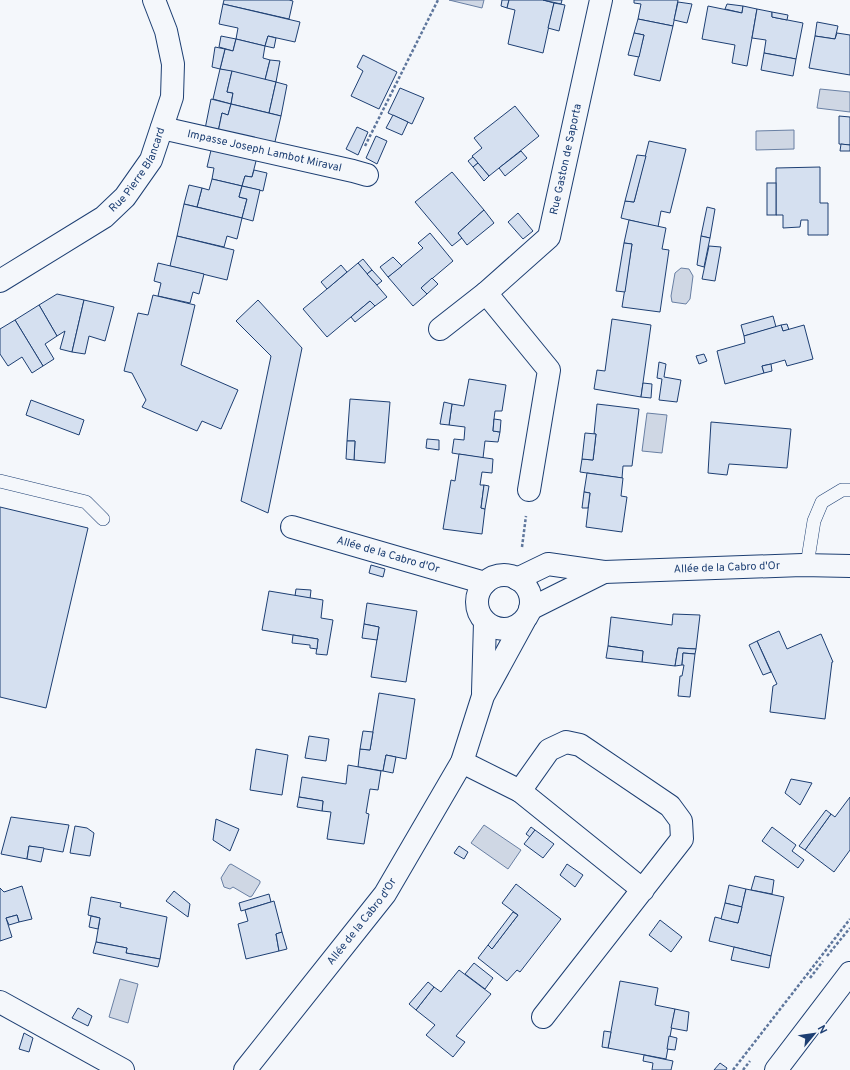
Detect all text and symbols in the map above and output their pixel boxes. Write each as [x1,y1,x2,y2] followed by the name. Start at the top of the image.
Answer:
[547,102,585,216] street label: Rue Gaston de Saporta
[106,126,168,215] street label: Rue Pierre Blancard
[186,127,343,175] street label: Impasse Joseph Lambot Miraval
[335,533,442,577] street label: Allée de la Cabro d'Or
[673,559,781,577] street label: Allée de la Cabro d'Or
[324,875,400,968] street label: Allée de la Cabro d'Or
[794,1014,834,1054] north arrow
[814,1023,830,1036] text: N

